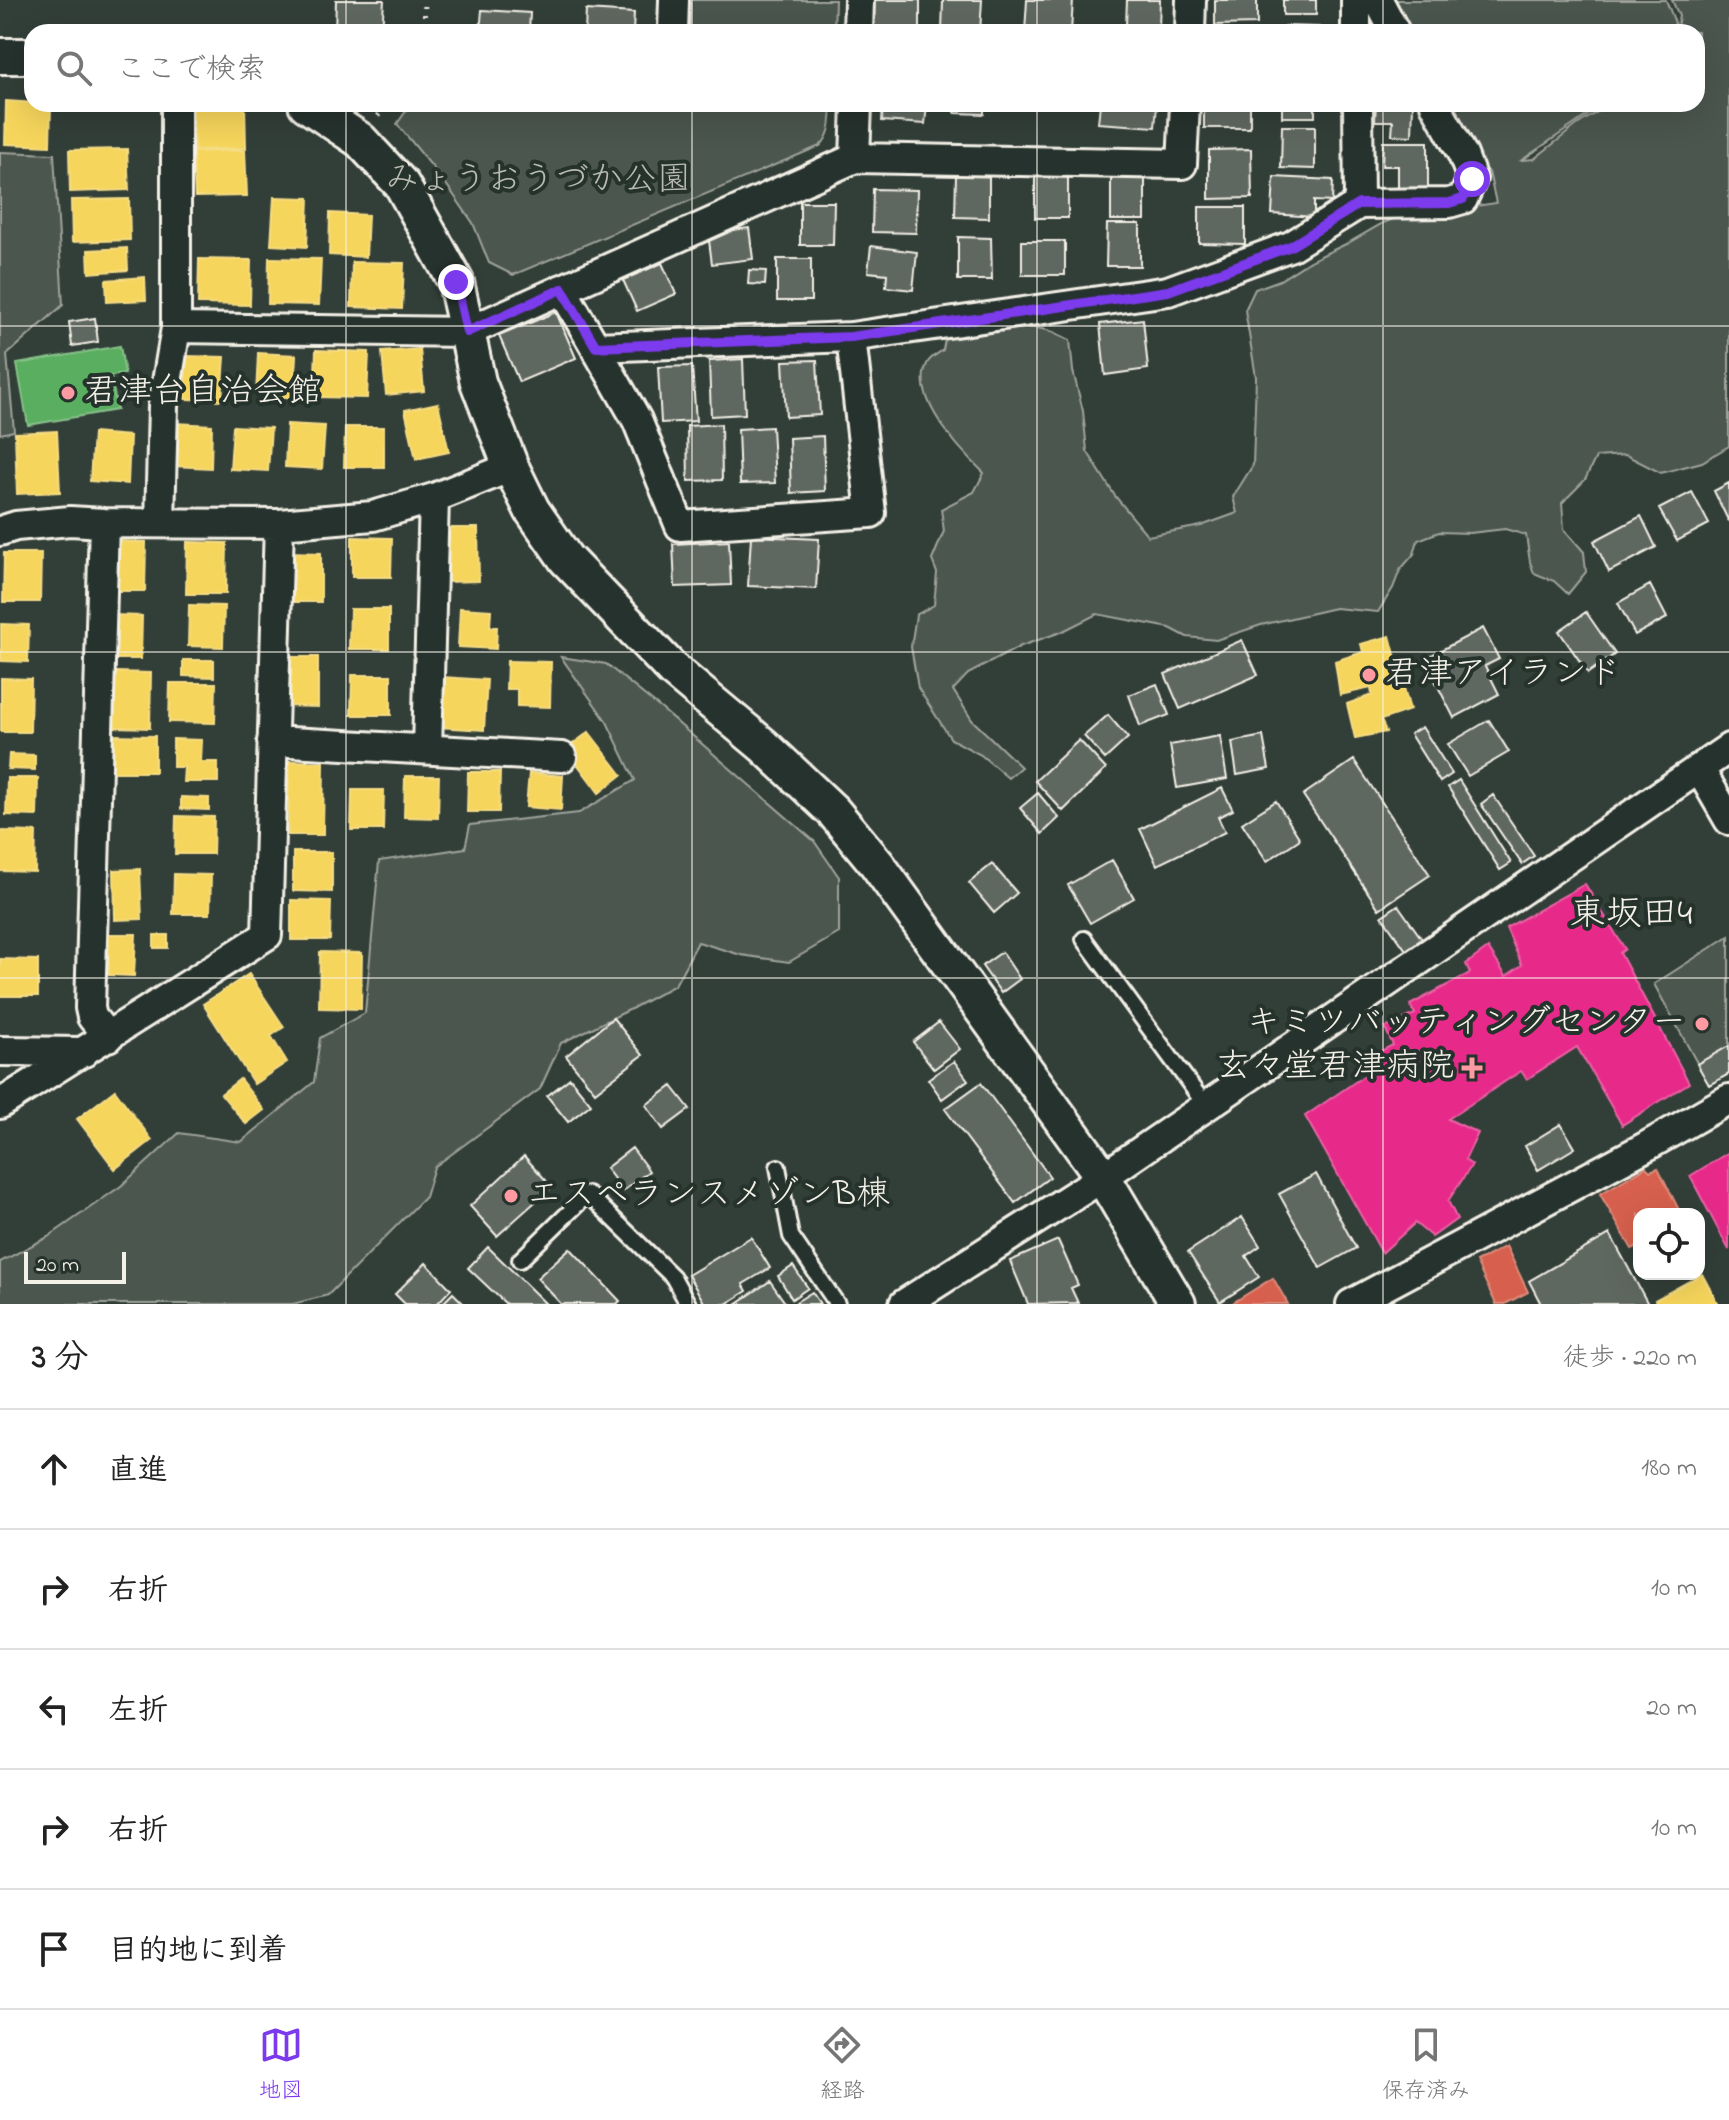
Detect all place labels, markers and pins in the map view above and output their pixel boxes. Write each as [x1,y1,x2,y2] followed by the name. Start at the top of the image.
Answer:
[84,368,322,418] place label: 君津台自治会館
[59,384,77,402] marker: 君津台自治会館
[1385,650,1621,700] place label: 君津アイランド
[1360,666,1378,684] marker: 君津アイランド
[1246,999,1686,1049] place label: キミツバッティングセンター
[1693,1015,1711,1033] marker: キミツバッティングセンター
[1216,1043,1454,1093] place label: 玄々堂君津病院
[1461,1057,1483,1079] marker: 玄々堂君津病院
[527,1171,890,1221] place label: エスペランスメゾンB棟
[502,1187,520,1205] marker: エスペランスメゾンB棟

